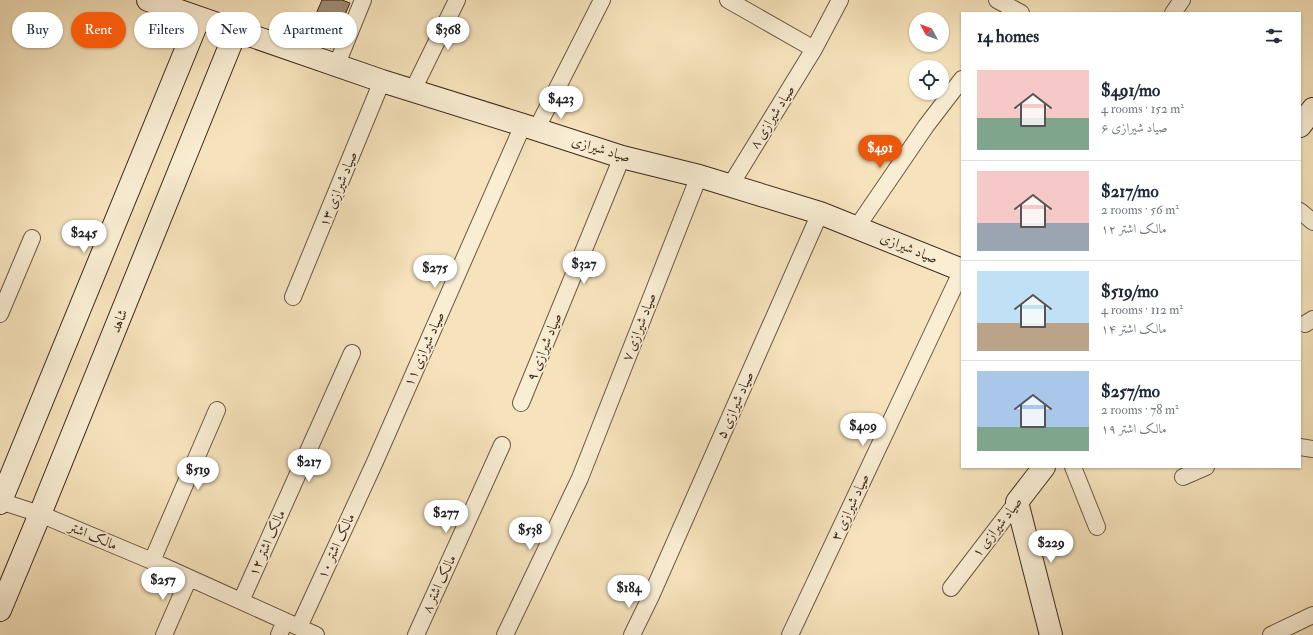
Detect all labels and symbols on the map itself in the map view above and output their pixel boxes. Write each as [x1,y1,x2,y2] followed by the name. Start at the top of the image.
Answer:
[909,12,949,52] north arrow
[424,17,472,51] pin: $368
[746,82,798,152] street label: صیاد شیرازی ۸
[537,86,585,120] pin: $423
[570,132,632,166] street label: صیاد شیرازی
[856,135,904,169] pin: $491
[315,149,361,229] street label: صیاد شیرازی ۱۳
[60,220,108,254] pin: $245
[878,229,940,267] street label: صیاد شیرازی
[560,251,608,285] pin: $327
[411,255,459,289] pin: $275
[618,290,660,364] street label: صیاد شیرازی ۷
[107,307,131,335] street label: شاهد
[400,309,448,389] street label: صیاد شیرازی ۱۱
[523,311,565,383] street label: صیاد شیرازی ۹
[713,369,757,441] street label: صیاد شیرازی ۵
[839,413,887,447] pin: $409
[285,449,333,483] pin: $217
[174,457,222,491] pin: $519
[827,471,873,543] street label: صیاد شیرازی ۳
[968,493,1026,561] street label: صیاد شیرازی ۱
[422,500,470,534] pin: $277
[245,507,289,579] street label: مالک اشتر ۱۲
[313,510,359,582] street label: مالک اشتر ۱۰
[64,517,120,554] street label: مالک اشتر
[506,517,554,551] pin: $538
[1027,530,1075,564] pin: $229
[418,552,460,616] street label: مالک اشتر ۸
[139,567,187,601] pin: $257
[605,575,653,609] pin: $184

